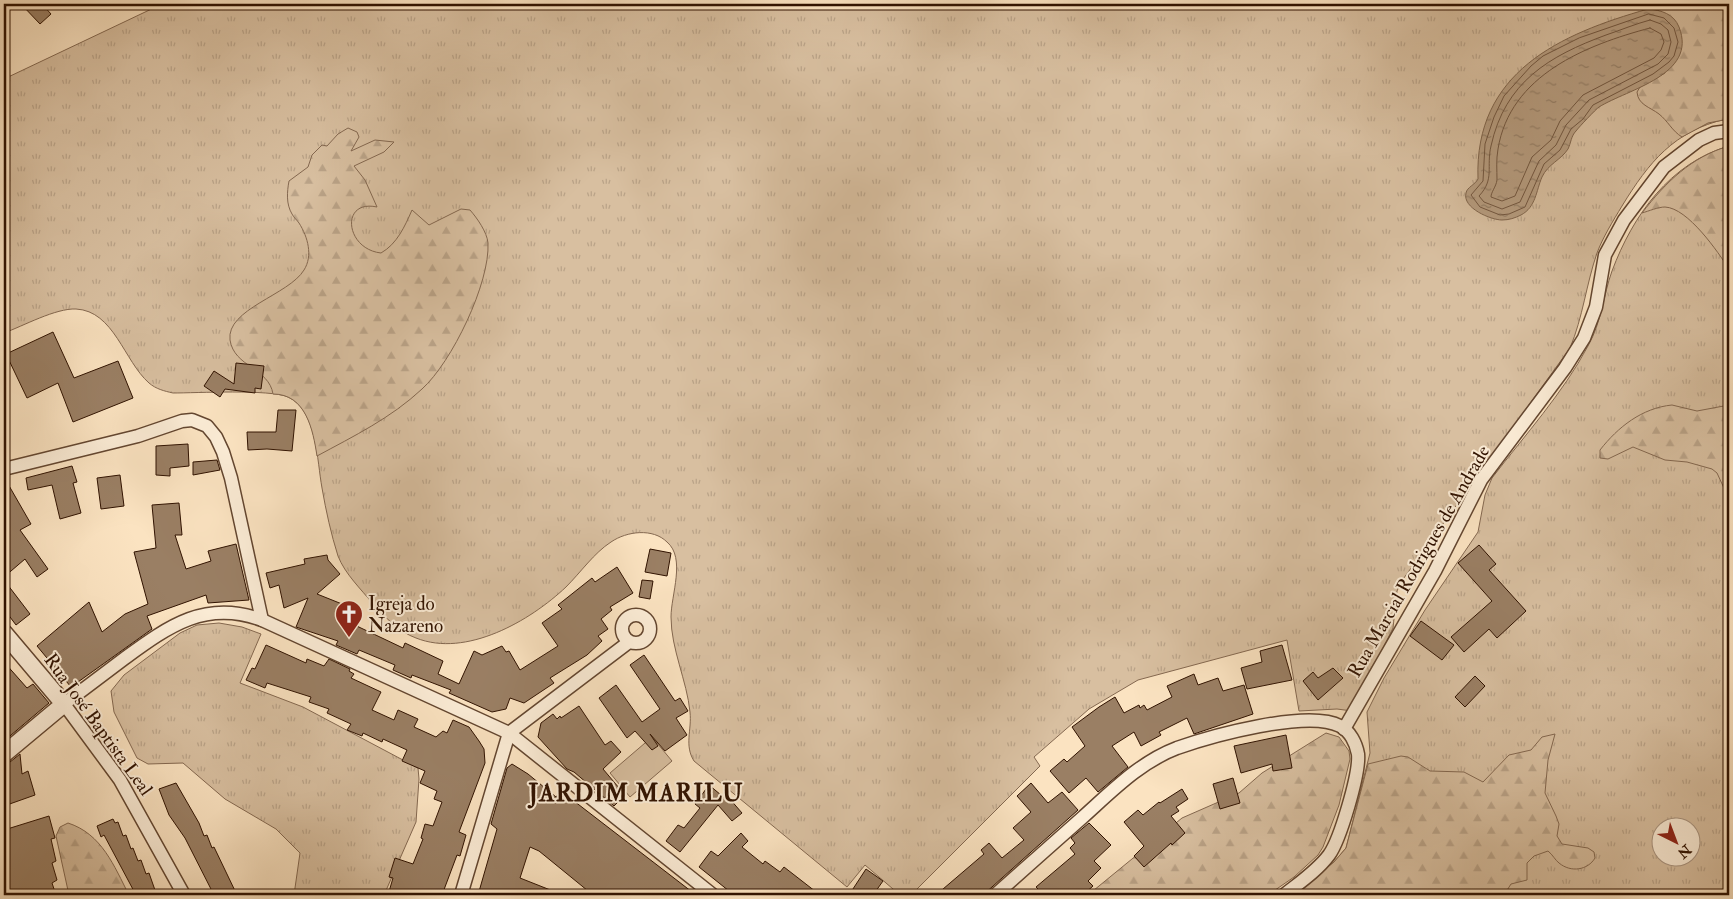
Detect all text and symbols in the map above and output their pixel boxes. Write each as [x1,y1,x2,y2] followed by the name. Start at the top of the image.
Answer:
[1342,441,1495,682] street label: Rua Marcial Rodrigues de Andrade
[368,592,443,638] place label: Igreja do Nazareno
[334,599,364,638] church icon: Igreja do Nazareno
[38,649,158,801] street label: Rua José Baptista Leal
[528,778,743,809] district label: JARDIM MARILU
[1650,816,1700,866] north arrow
[1674,840,1695,862] text: N

